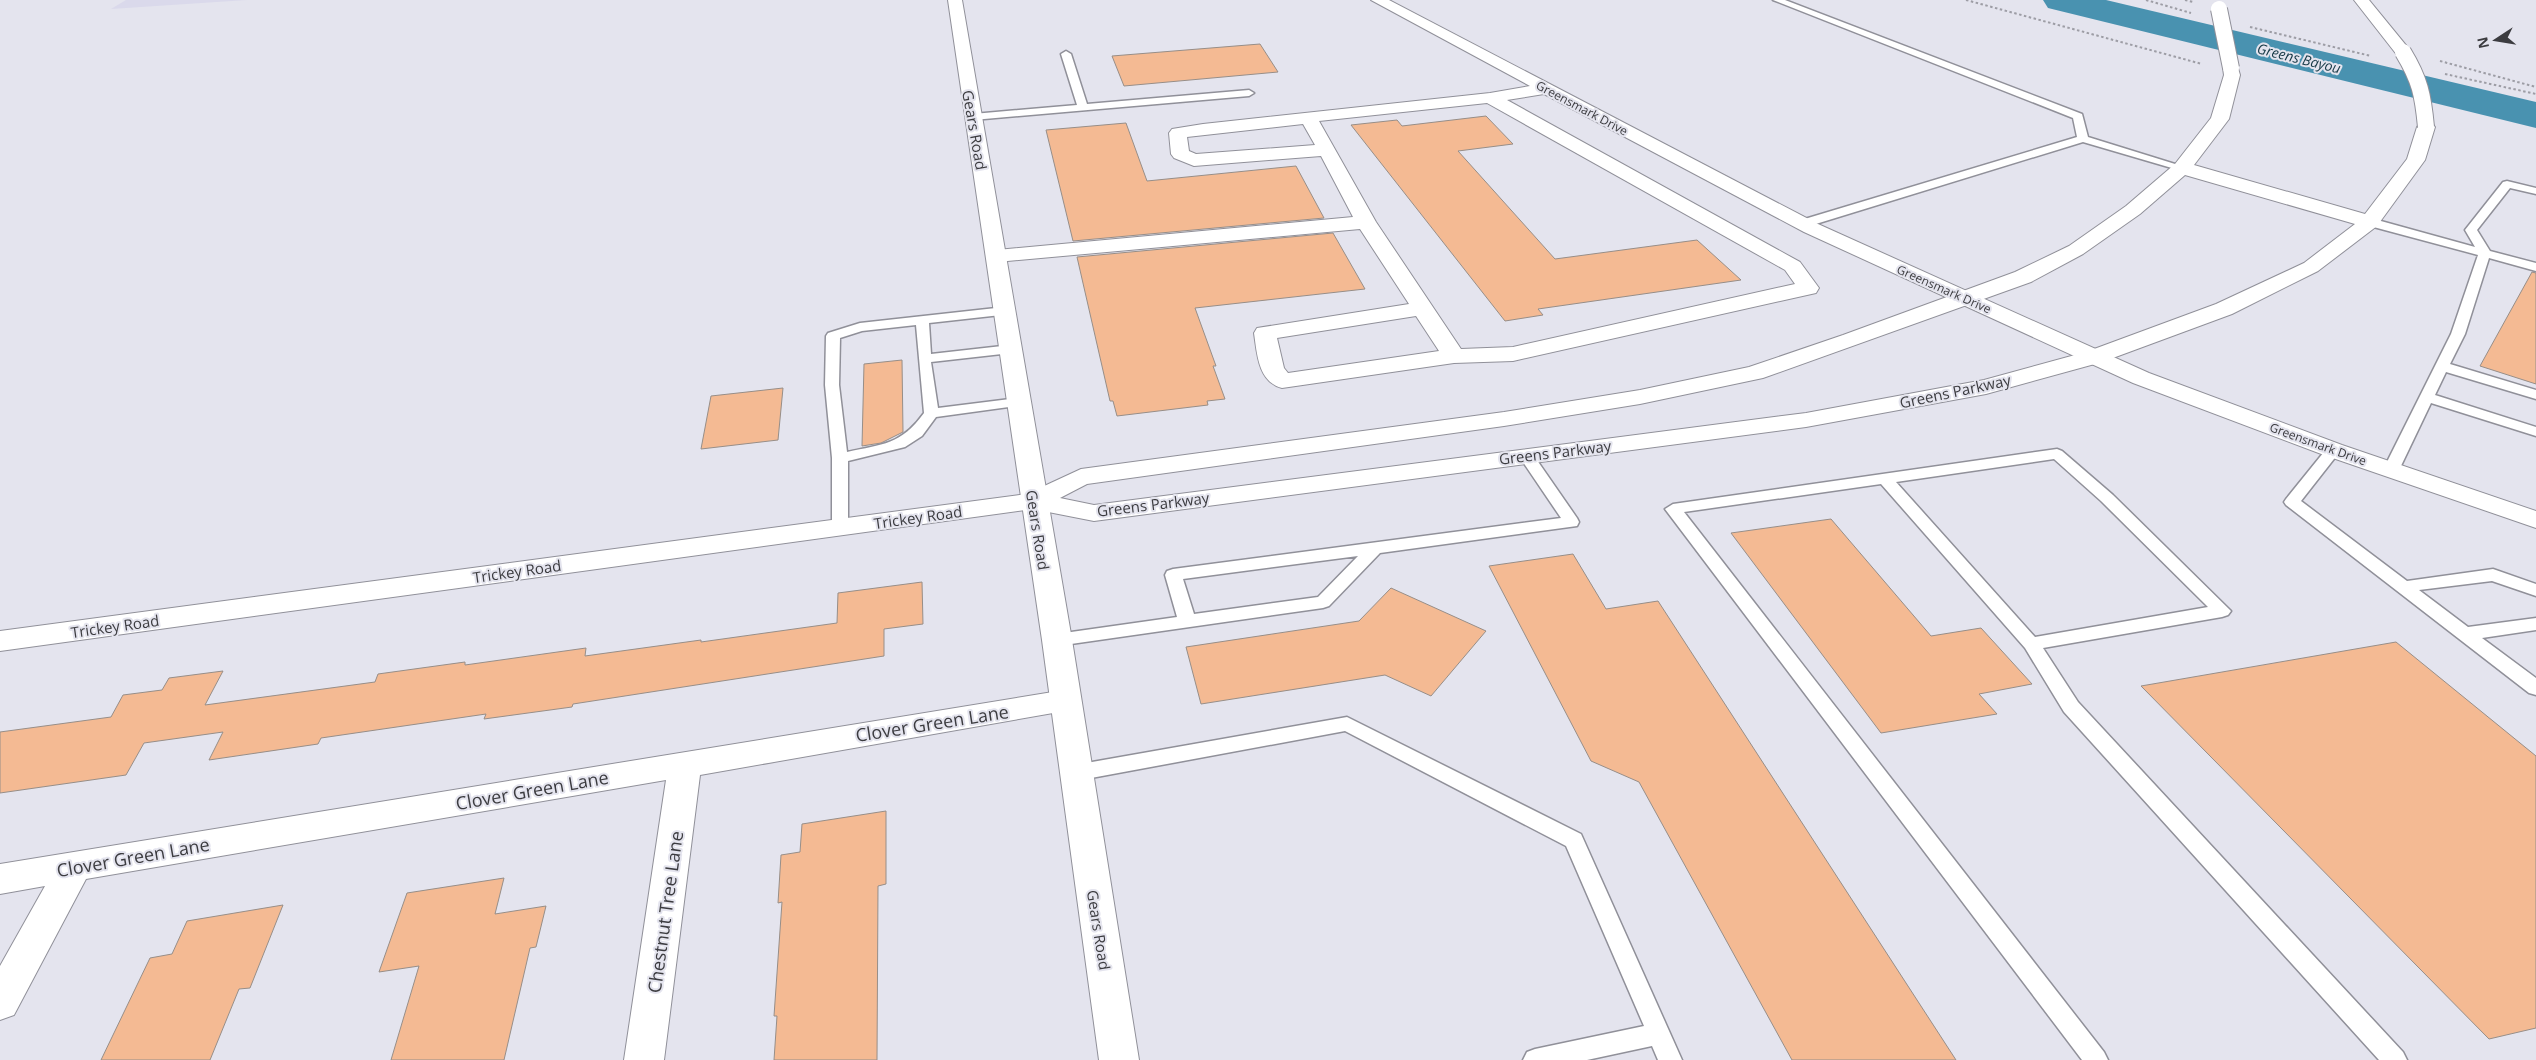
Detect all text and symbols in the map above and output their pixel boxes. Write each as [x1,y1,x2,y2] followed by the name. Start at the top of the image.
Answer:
[2471,15,2521,65] north arrow
[2472,35,2493,50] text: N
[2255,38,2343,78] water label: Greens Bayou
[1533,77,1631,139] street label: Greensmark Drive
[958,89,992,171] street label: Gears Road
[1894,261,1994,318] street label: Greensmark Drive
[1898,369,2013,413] street label: Greens Parkway
[2267,419,2369,469] street label: Greensmark Drive
[1498,435,1613,469] street label: Greens Parkway
[1096,487,1211,521] street label: Greens Parkway
[1022,489,1054,571] street label: Gears Road
[873,501,963,533] street label: Trickey Road
[472,555,562,587] street label: Trickey Road
[70,610,160,642] street label: Trickey Road
[854,699,1010,747] street label: Clover Green Lane
[454,765,610,815] street label: Clover Green Lane
[642,829,688,995] street label: Chestnut Tree Lane
[55,832,211,882] street label: Clover Green Lane
[1083,889,1115,971] street label: Gears Road

